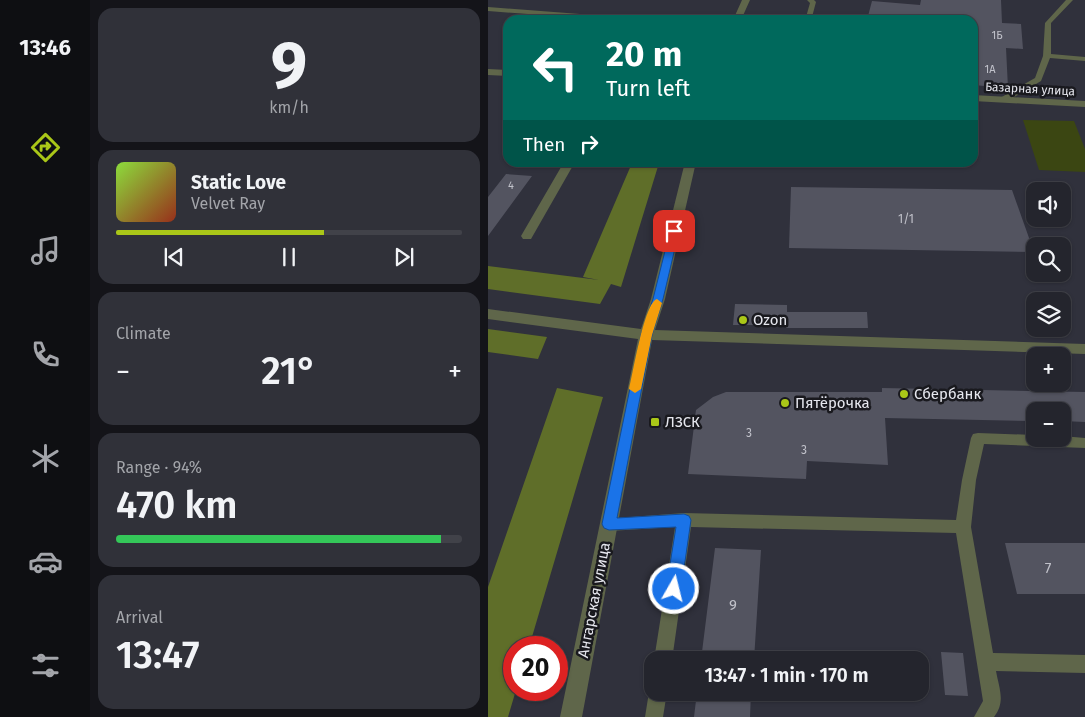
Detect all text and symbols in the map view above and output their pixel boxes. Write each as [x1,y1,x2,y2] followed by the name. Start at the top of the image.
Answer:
[271,26,307,104] text: 9
[991,29,1003,42] house number: 1Б
[606,33,682,75] text: 20 m
[19,34,71,61] text: 13:46
[523,35,588,100] icon: left
[984,63,996,76] house number: 1А
[606,75,690,102] text: Turn left
[985,80,1075,98] street label: Базарная улица
[269,98,309,117] text: km/h
[28,130,63,165] icon: directions
[575,130,603,158] icon: right
[523,133,565,156] text: Then
[191,171,286,194] text: Static Love
[508,179,514,192] house number: 4
[1026,182,1071,447] map controls
[1026,182,1071,227] button: sound
[191,194,265,213] text: Velvet Ray
[653,210,695,252] pin
[898,212,914,226] house number: 1/1
[660,217,688,245] icon: arrive
[28,233,63,268] icon: music
[1026,237,1071,282] button: search
[160,243,188,271] icon: previous
[275,243,303,271] icon: pause
[390,243,418,271] icon: next
[1026,292,1071,337] button: layers
[753,311,787,329] place label: Ozon
[737,314,749,326] marker: Ozon
[116,324,171,343] text: Climate
[28,337,63,372] icon: phone
[1026,347,1071,392] button: +
[261,348,317,394] text: 21°
[116,355,130,388] text: −
[448,355,462,388] text: +
[914,385,982,403] place label: Сбербанк
[898,388,910,400] marker: Сбербанк
[795,394,870,412] place label: Пятёрочка
[779,397,791,409] marker: Пятёрочка
[1026,402,1071,447] button: −
[665,413,700,431] place label: ЛЗСК
[649,416,661,428] marker: ЛЗСК
[746,426,752,440] house number: 3
[28,441,63,476] icon: climate
[801,443,807,457] house number: 3
[116,458,202,477] text: Range · 94%
[116,482,237,528] text: 470 km
[574,541,614,659] street label: Ангарская улица
[28,544,63,579] icon: car
[1045,559,1052,577] house number: 7
[647,562,699,614] position arrow
[729,596,737,614] house number: 9
[116,608,163,627] text: Arrival
[116,632,200,678] text: 13:47
[503,636,568,701] speed limit sign: 20
[28,648,63,683] icon: filters
[704,664,869,687] text: 13:47 · 1 min · 170 m

